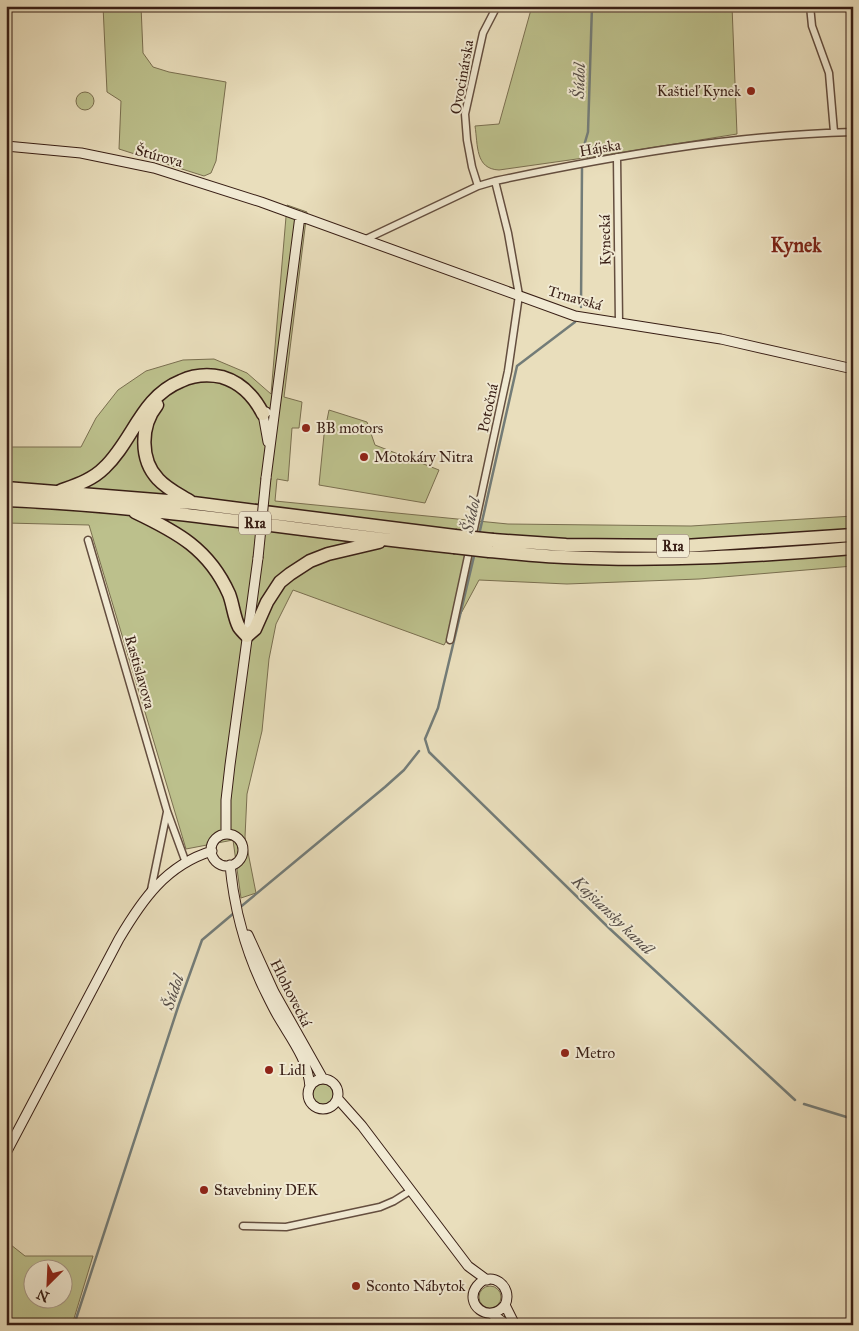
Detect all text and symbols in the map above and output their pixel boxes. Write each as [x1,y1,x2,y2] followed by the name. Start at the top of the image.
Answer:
[447,38,478,116] street label: Ovocinárska
[567,61,589,100] water label: Šúdol
[657,82,741,100] place label: Kaštieľ Kynek
[745,85,757,97] marker: Kaštieľ Kynek
[578,135,623,160] street label: Hájska
[133,140,186,171] street label: Štúrova
[596,214,614,266] street label: Kynecká
[770,233,822,258] district label: Kynek
[546,282,605,315] street label: Trnavská
[474,381,502,434] street label: Potočná
[316,419,383,437] place label: BB motors
[300,422,312,434] marker: BB motors
[374,448,474,466] place label: Motokáry Nitra
[358,451,370,463] marker: Motokáry Nitra
[456,493,485,536] water label: Šúdol
[239,512,271,534] road number: R1a
[657,534,689,558] road number: R1a
[121,633,159,711] street label: Rastislavova
[567,871,659,960] water label: Kajsiansky kanál
[266,956,316,1030] street label: Hlohovecká
[156,970,188,1013] water label: Šúdol
[575,1044,615,1062] place label: Metro
[559,1047,571,1059] marker: Metro
[279,1061,307,1079] place label: Lidl
[263,1064,275,1076] marker: Lidl
[214,1181,318,1199] place label: Stavebniny DEK
[198,1184,210,1196] marker: Stavebniny DEK
[22,1258,72,1308] north arrow
[366,1277,466,1295] place label: Sconto Nábytok
[350,1280,362,1292] marker: Sconto Nábytok
[34,1285,52,1306] text: N

